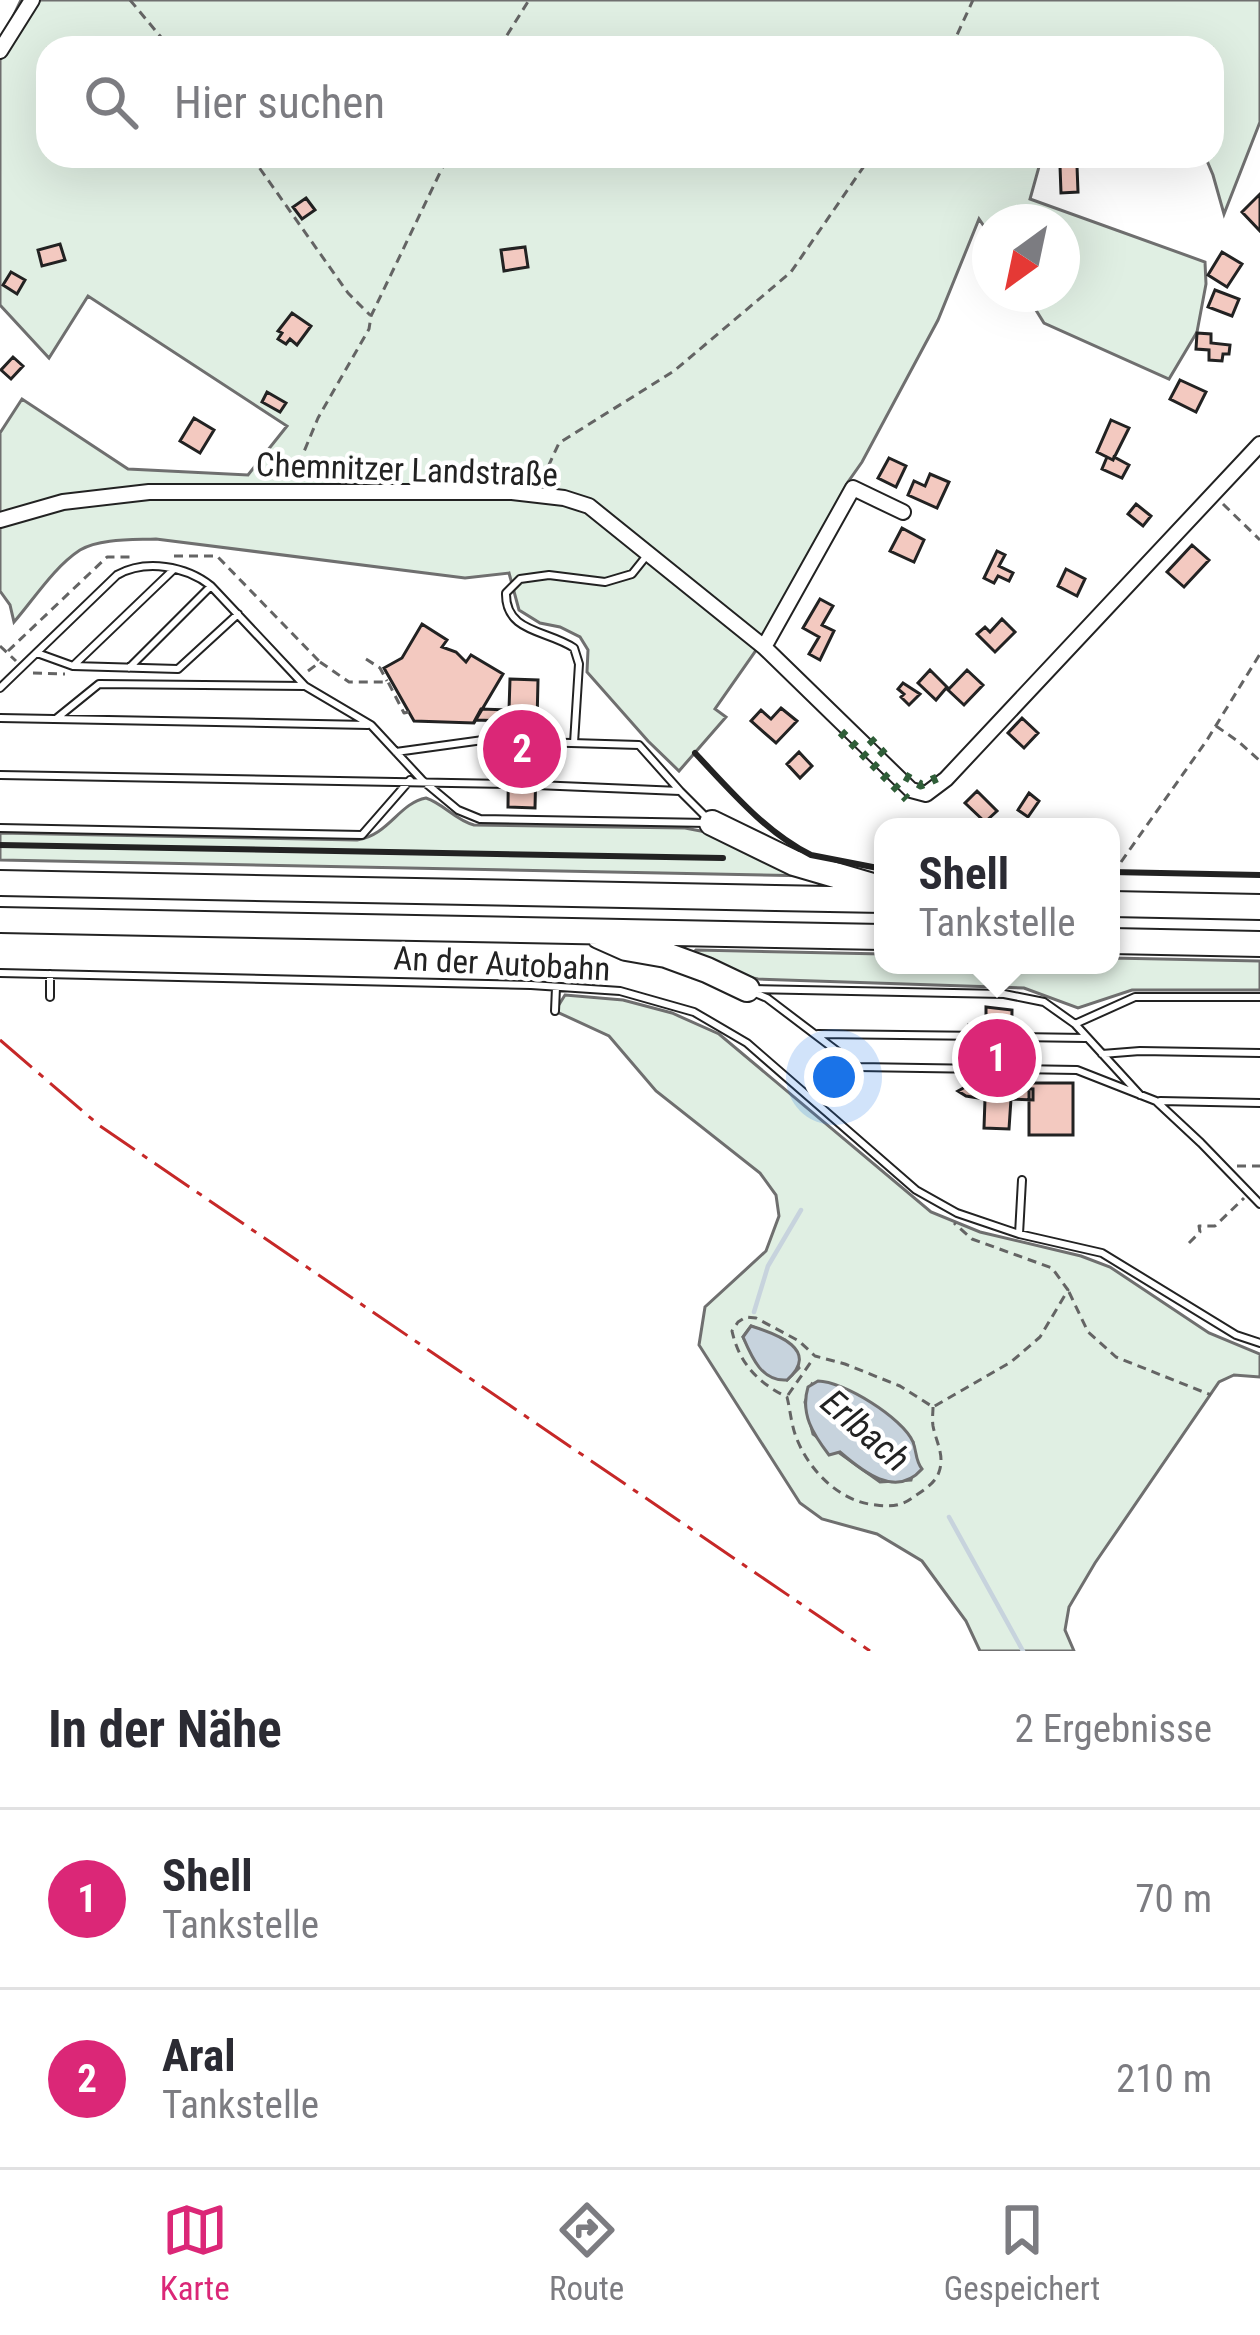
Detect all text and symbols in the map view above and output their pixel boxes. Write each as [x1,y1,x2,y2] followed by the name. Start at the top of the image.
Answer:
[36,36,1224,168] search box
[78,69,144,135] icon: search
[174,76,385,129] text: Hier suchen
[972,204,1080,312] north arrow
[255,445,559,494] street label: Chemnitzer Landstraße
[483,704,561,794] pin: 2
[874,818,1120,974] popup
[918,847,1009,900] text: Shell
[918,900,1076,946] text: Tankstelle
[393,938,611,989] street label: An der Autobahn
[958,1013,1036,1103] pin: 1
[804,1047,864,1107] your location
[813,1381,918,1480] water label: Erlbach
[48,1700,282,1759] text: In der Nähe
[1014,1706,1212,1752] text: 2 Ergebnisse
[162,1849,253,1902] text: Shell
[77,1876,97,1922] text: 1
[1135,1876,1212,1922] text: 70 m
[162,1902,319,1948] text: Tankstelle
[162,2029,236,2082] text: Aral
[77,2056,97,2102] text: 2
[1116,2056,1212,2102] text: 210 m
[162,2082,319,2128] text: Tankstelle
[160,2197,230,2308] tab: Karte
[549,2197,624,2308] tab: Route
[944,2197,1100,2308] tab: Gespeichert

